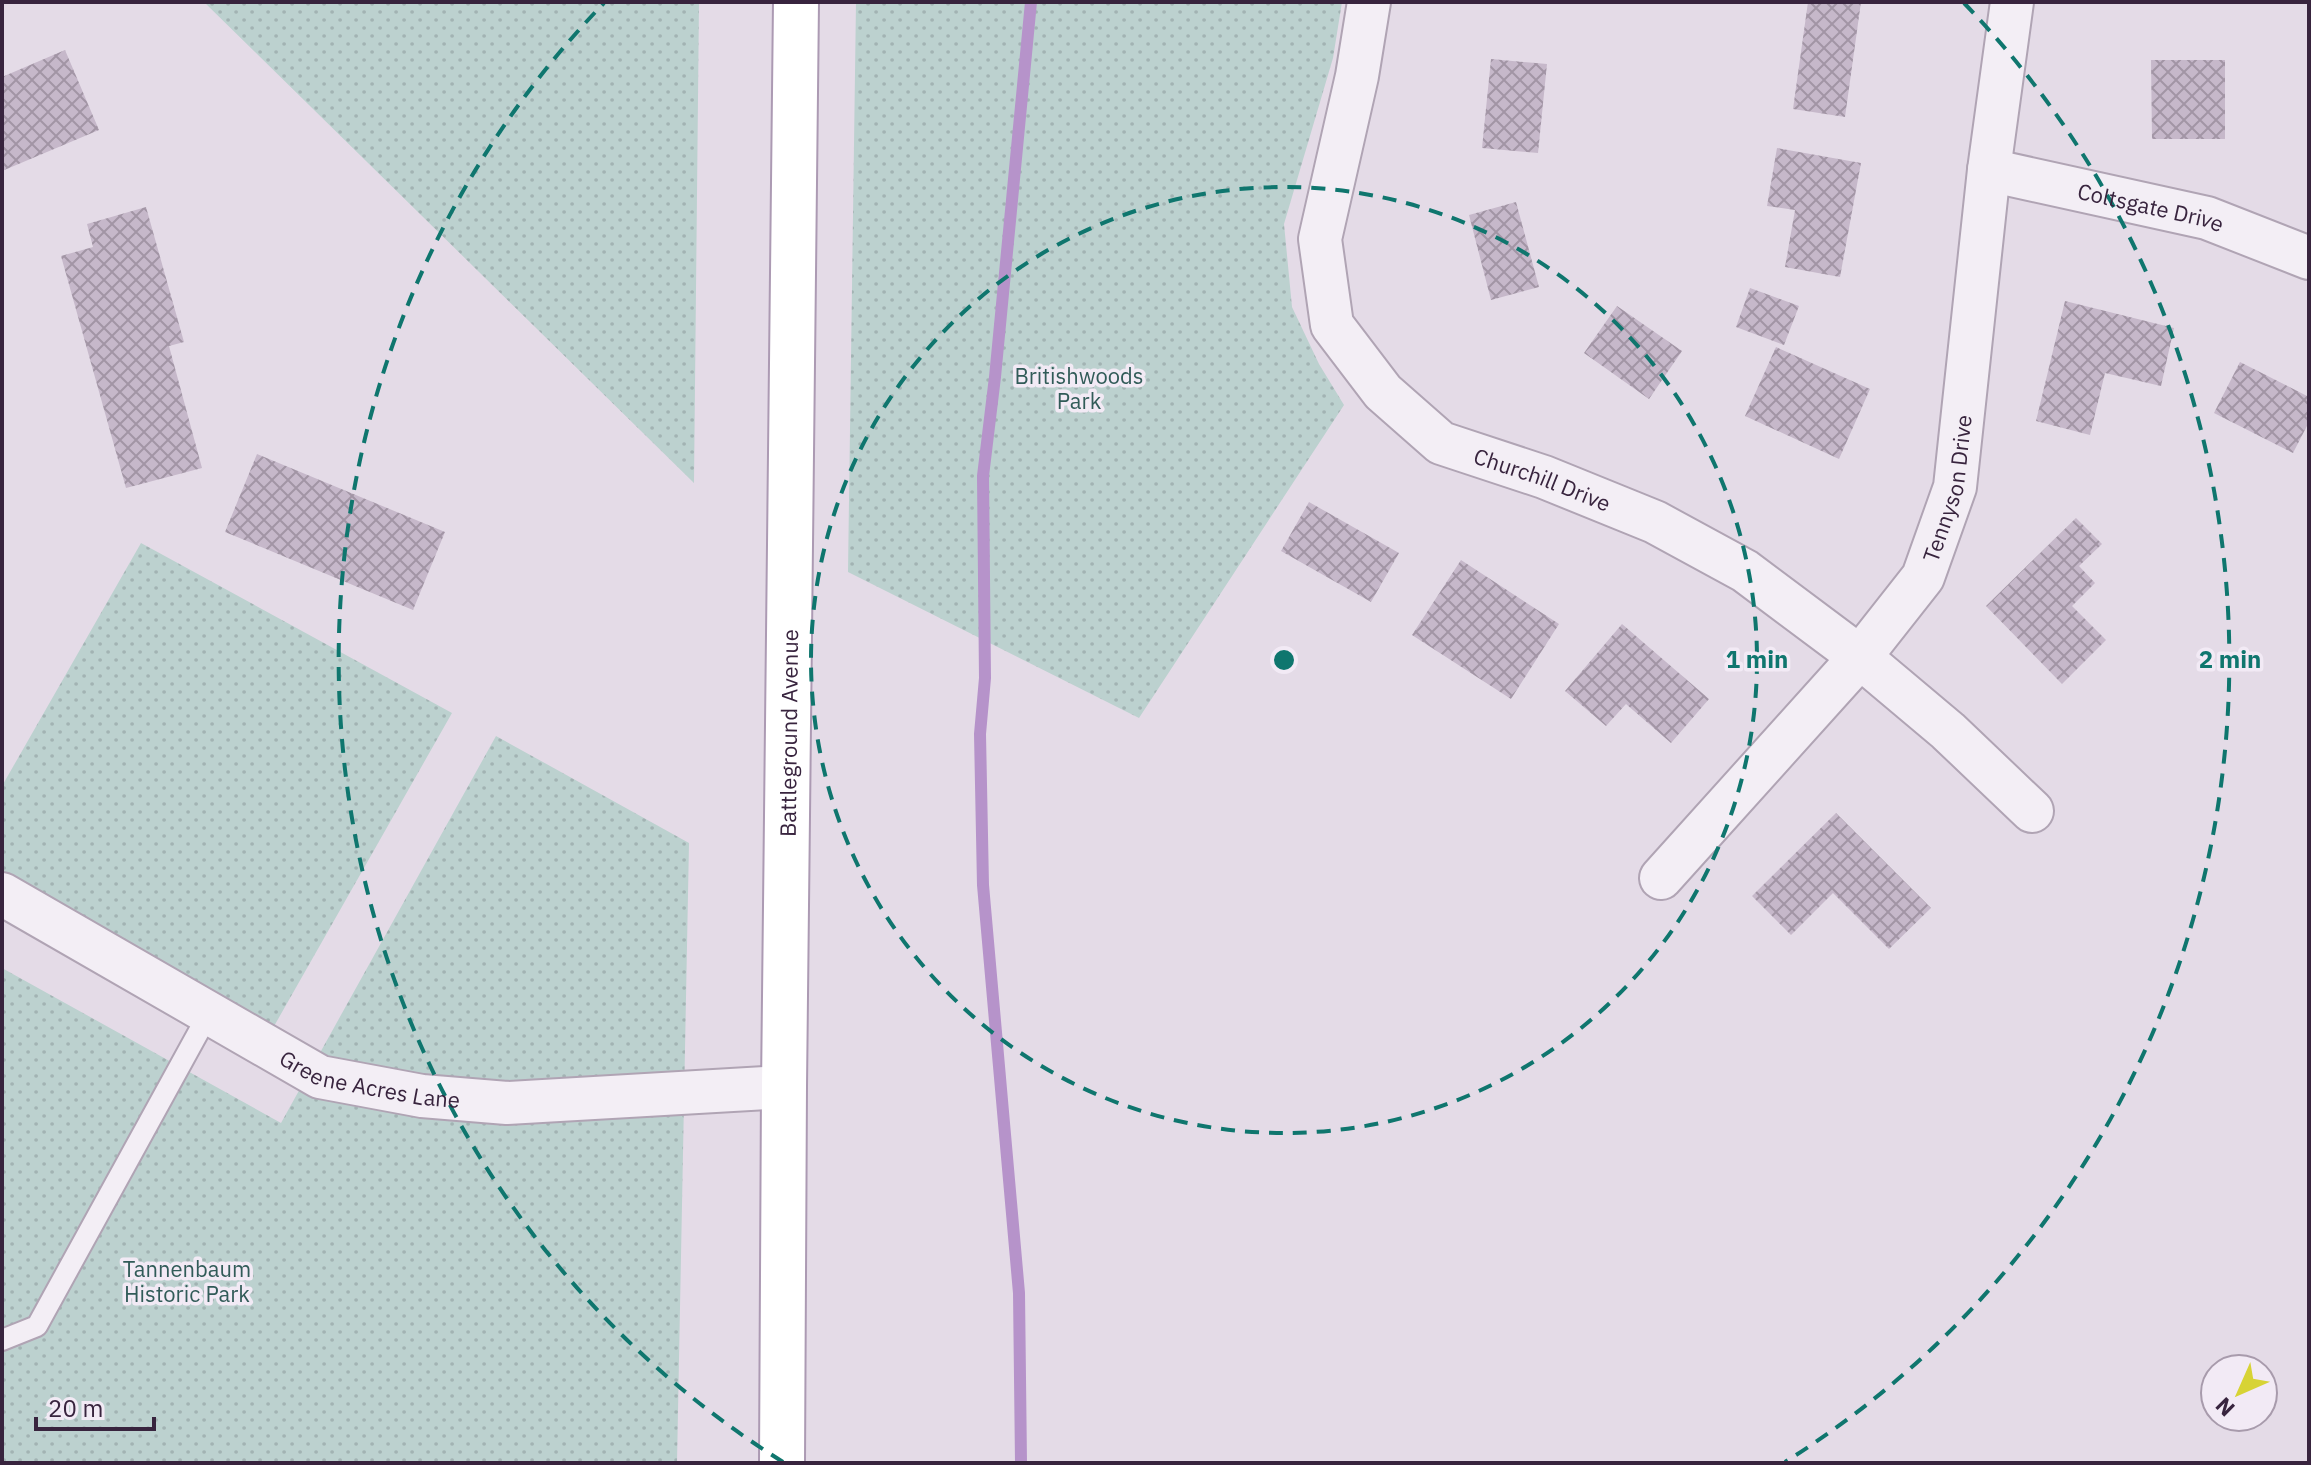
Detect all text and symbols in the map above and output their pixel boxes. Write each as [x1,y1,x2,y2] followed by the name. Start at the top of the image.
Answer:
[2075,175,2229,238] street label: Coltsgate Drive
[1014,361,1144,415] park label: Britishwoods Park
[1915,413,1977,565] street label: Tennyson Drive
[1470,440,1615,517] street label: Churchill Drive
[772,629,804,837] street label: Battleground Avenue
[1726,643,1788,675] text: 1 min
[2199,643,2261,675] text: 2 min
[1270,646,1298,674] centre of rings
[275,1043,461,1114] street label: Greene Acres Lane
[123,1254,251,1308] park label: Tannenbaum Historic Park
[2199,1353,2279,1433] north arrow
[36,1381,154,1431] scale bar
[48,1392,103,1424] text: 20 m
[2209,1392,2240,1423] text: N

